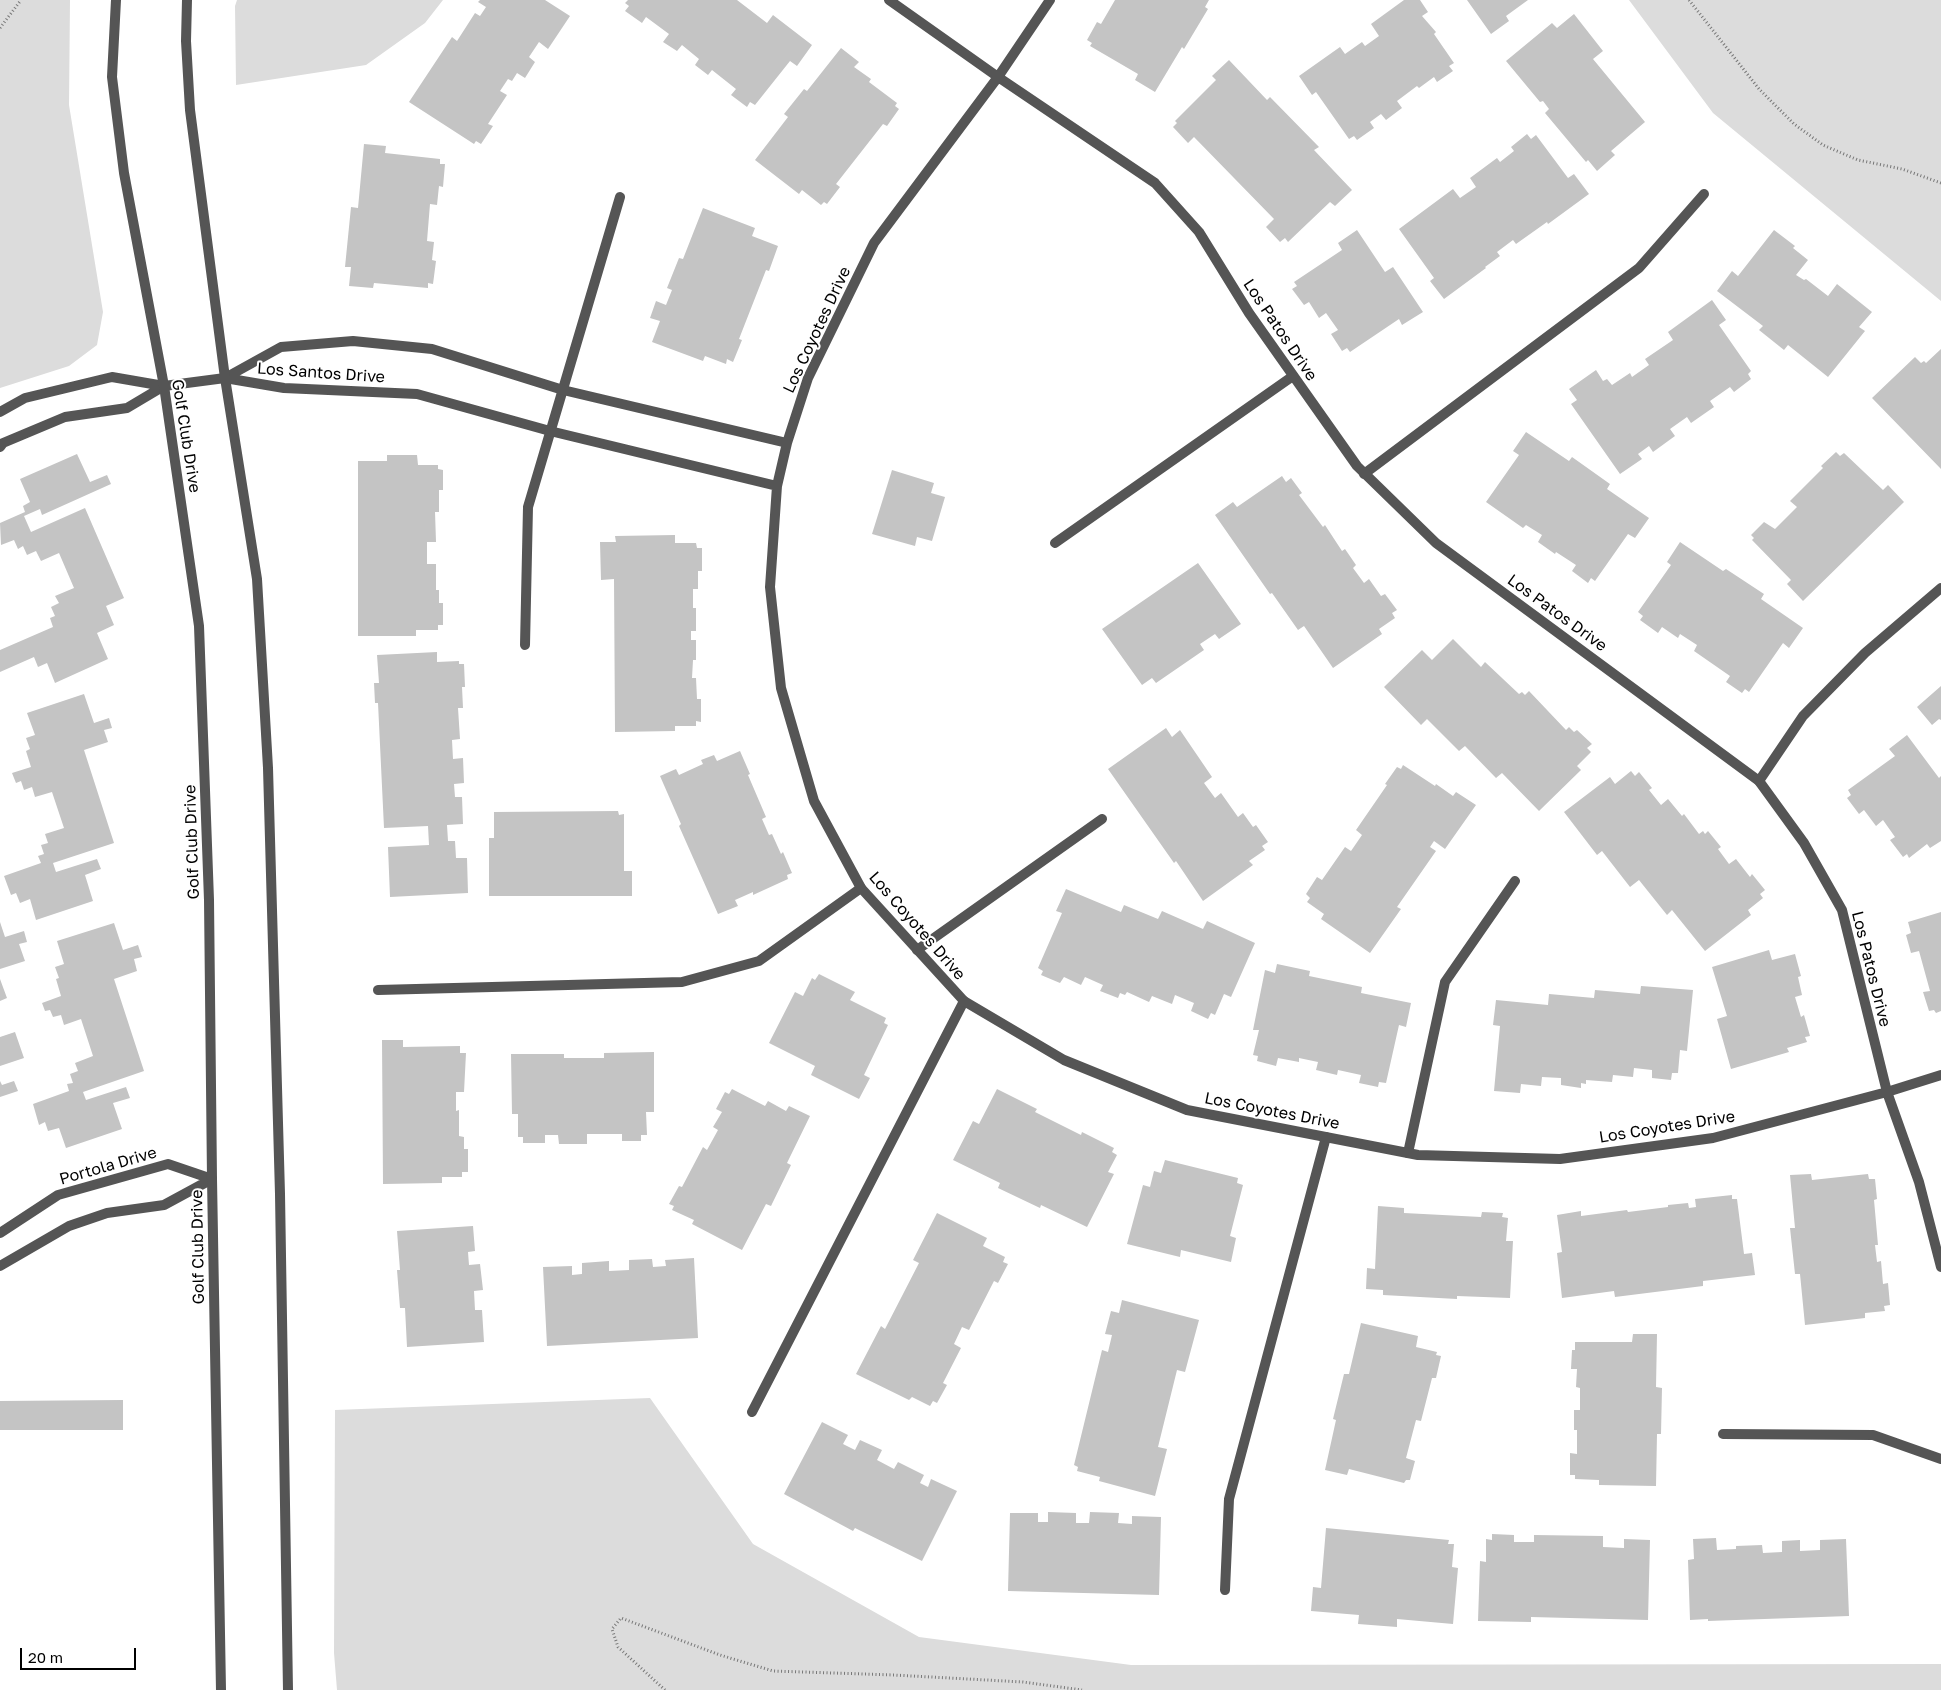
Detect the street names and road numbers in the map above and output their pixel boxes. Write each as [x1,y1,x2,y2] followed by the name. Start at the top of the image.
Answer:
[779,264,855,396] street label: Los Coyotes Drive
[1239,276,1321,384] street label: Los Patos Drive
[256,359,386,387] street label: Los Santos Drive
[168,378,204,494] street label: Golf Club Drive
[1503,570,1611,656] street label: Los Patos Drive
[180,784,204,900] street label: Golf Club Drive
[865,868,969,984] street label: Los Coyotes Drive
[1847,909,1895,1029] street label: Los Patos Drive
[1203,1088,1341,1134] street label: Los Coyotes Drive
[1598,1107,1736,1147] street label: Los Coyotes Drive
[57,1143,159,1189] street label: Portola Drive
[187,1189,209,1305] street label: Golf Club Drive

